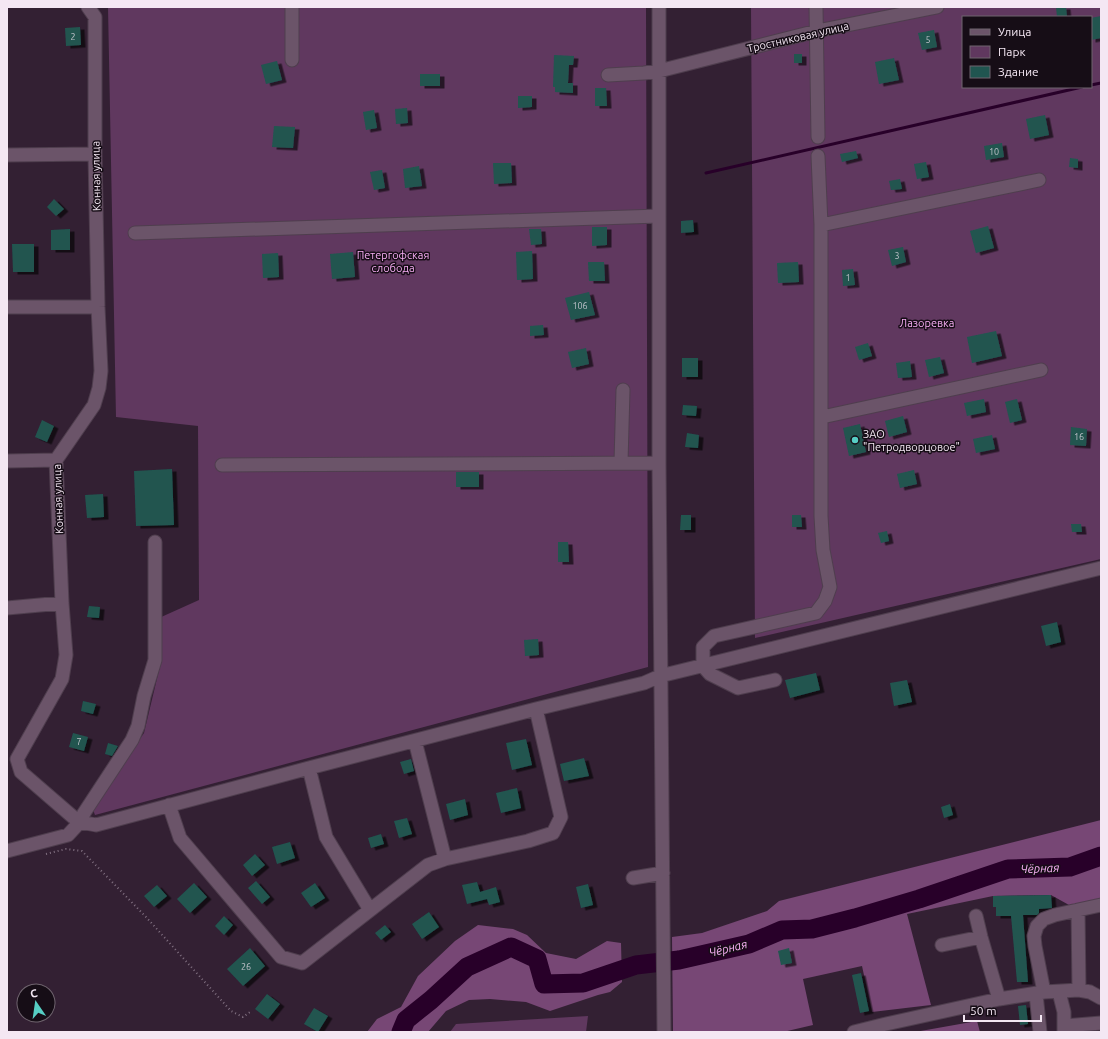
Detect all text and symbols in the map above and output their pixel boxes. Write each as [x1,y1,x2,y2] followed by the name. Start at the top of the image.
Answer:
[962,16,1092,88] legend
[746,19,850,55] street label: Тростниковая улица
[998,25,1031,38] text: Улица
[70,32,76,42] house number: 2
[925,35,931,45] house number: 5
[998,45,1026,58] text: Парк
[998,65,1039,78] text: Здание
[89,141,103,211] street label: Конная улица
[989,147,999,157] house number: 10
[357,249,429,274] park label: Петергофская слобода
[894,251,900,261] house number: 3
[845,273,851,283] house number: 1
[572,301,588,311] house number: 106
[900,317,954,329] park label: Лазоревка
[863,428,960,453] place label: ЗАО "Петродворцовое"
[1074,432,1084,442] house number: 16
[850,435,860,445] marker: ЗАО "Петродворцовое"
[51,464,65,534] street label: Конная улица
[76,737,82,747] house number: 7
[1020,861,1060,875] water label: Чёрная
[708,937,748,959] water label: Чёрная
[241,962,251,972] house number: 26
[16,983,56,1023] north arrow
[29,987,39,1000] text: С
[964,997,1041,1023] scale bar
[970,1004,997,1017] text: 50 m

